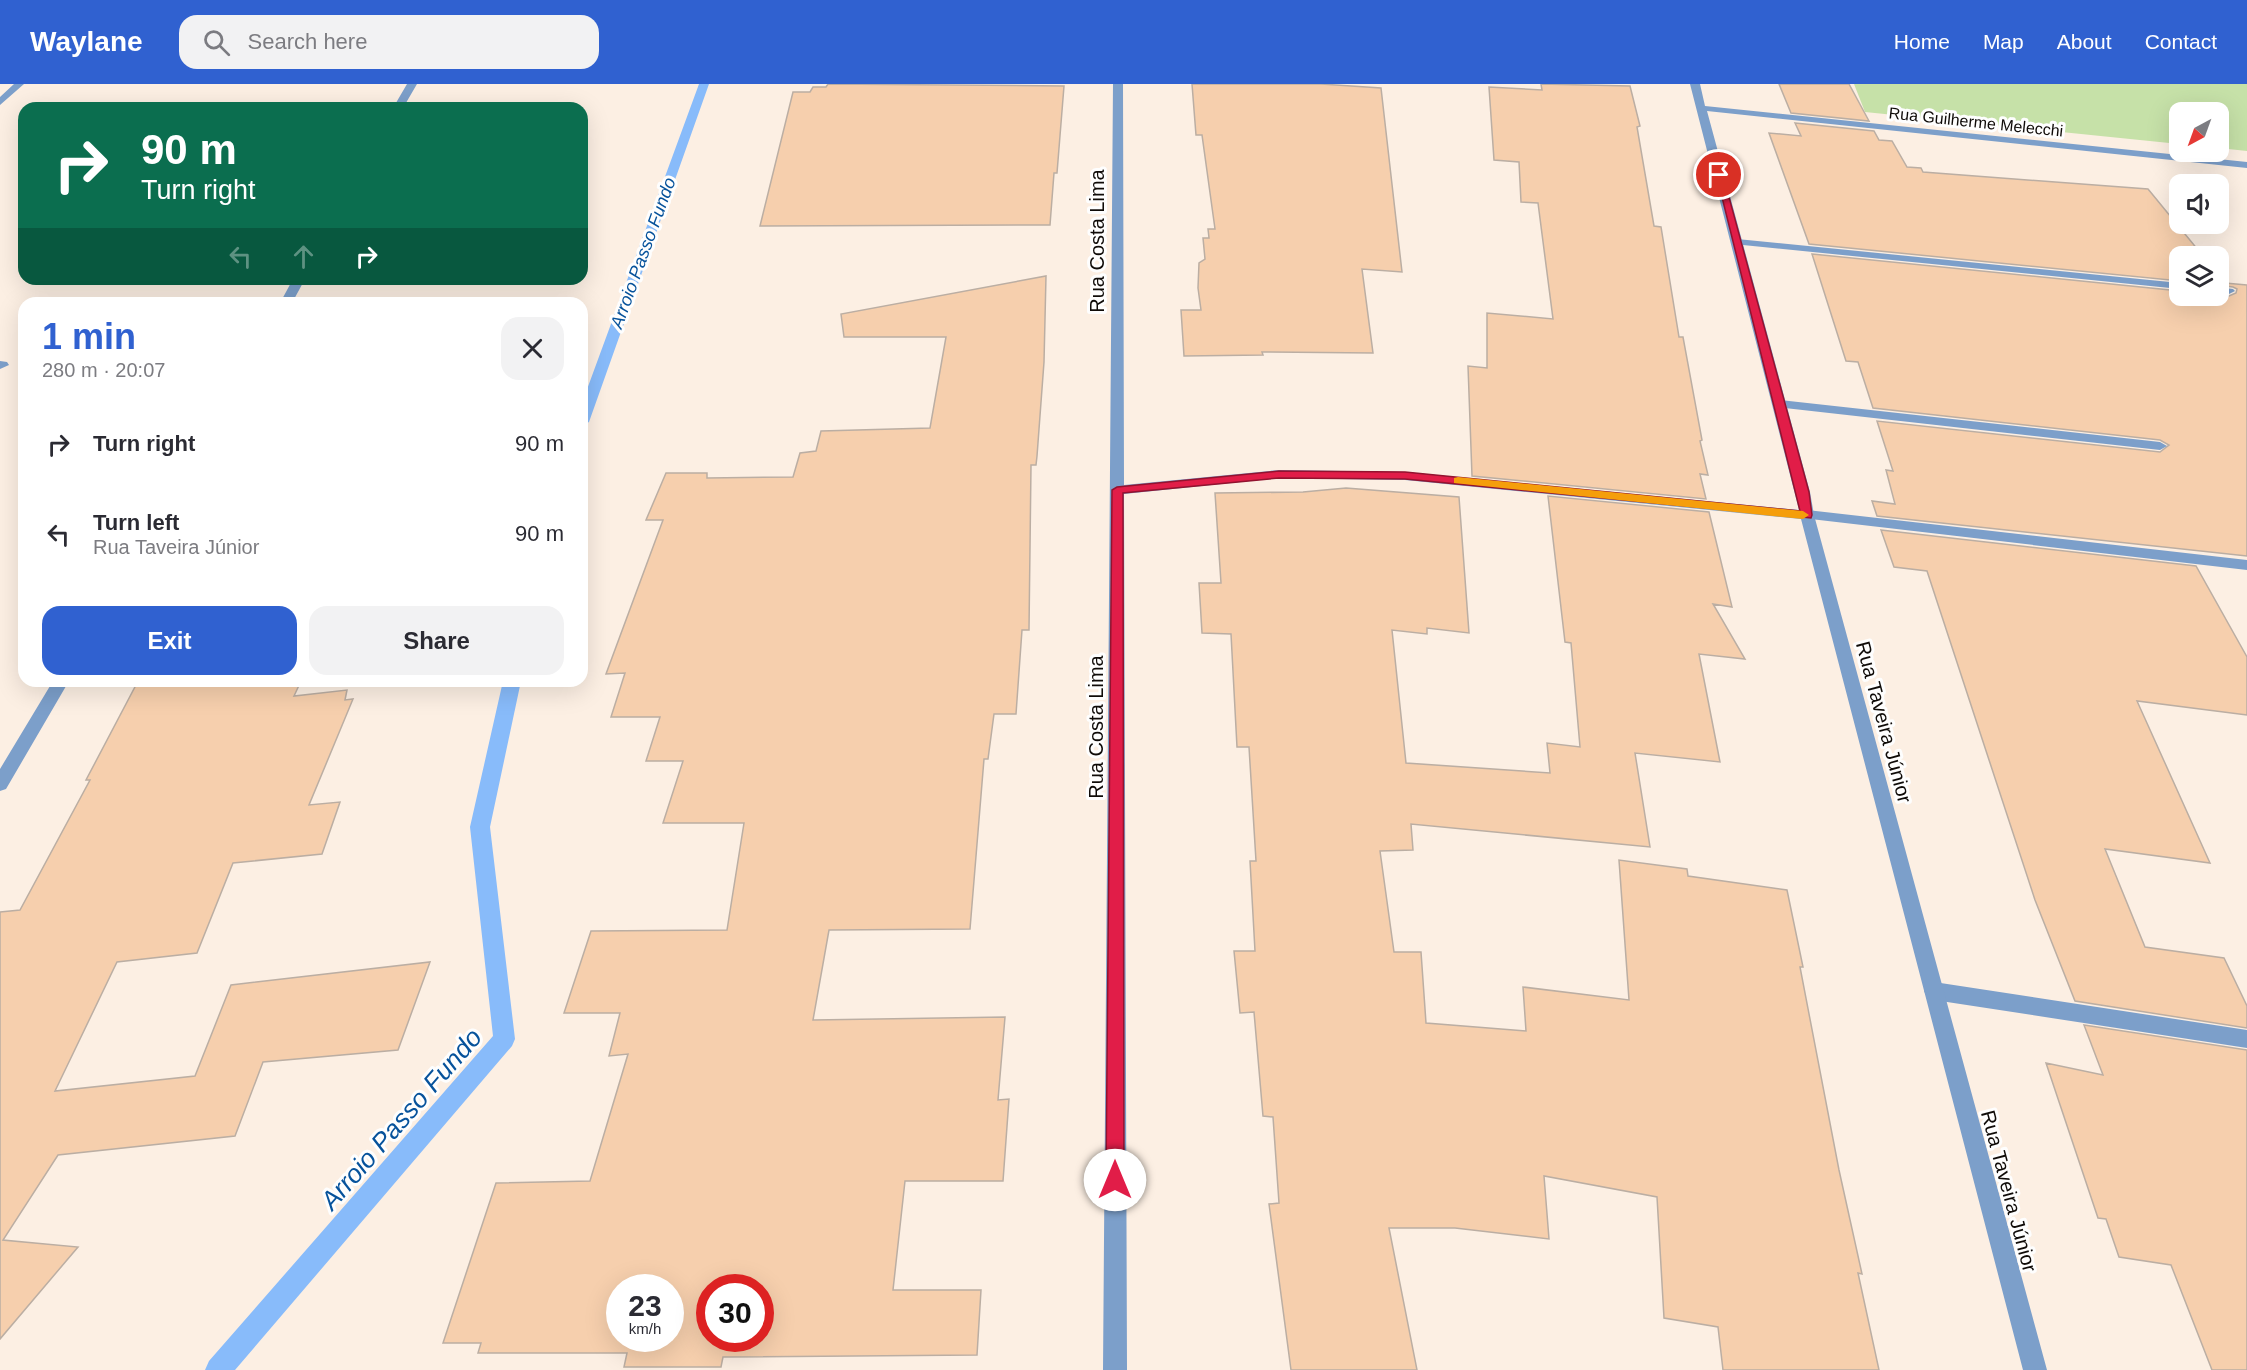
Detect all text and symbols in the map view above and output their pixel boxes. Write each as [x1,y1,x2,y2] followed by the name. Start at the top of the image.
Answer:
[179,15,599,69] search box
[30,26,143,57] text: Waylane
[200,26,233,59] icon: search
[248,29,367,54] text: Search here
[1894,30,1950,53] text: Home
[1983,30,2024,53] text: Map
[2057,30,2112,53] text: About
[2145,30,2217,53] text: Contact
[2169,102,2229,162] north arrow
[2169,102,2229,306] map controls
[1888,104,2064,140] street label: Rua Guilherme Melecchi
[42,126,120,204] icon: right
[141,126,237,173] text: 90 m
[1693,149,1744,200] pin
[1702,158,1735,191] icon: arrive
[1086,168,1108,313] street label: Rua Costa Lima
[2169,174,2229,234] button: sound
[141,175,256,205] text: Turn right
[606,175,680,332] water label: Arroio Passo Fundo
[224,240,257,273] icon: left
[287,240,320,273] icon: ahead
[350,240,383,273] icon: right
[2169,246,2229,306] button: layers
[42,316,136,357] text: 1 min
[501,317,564,380] button: close
[42,359,165,381] text: 280 m · 20:07
[42,428,75,461] icon: right
[93,431,195,456] text: Turn right
[515,431,564,456] text: 90 m
[93,510,179,535] text: Turn left
[42,518,75,551] icon: left
[515,521,564,546] text: 90 m
[93,536,259,558] text: Rua Taveira Júnior
[42,606,297,675] button: Exit
[309,606,564,675] button: Share
[1852,639,1916,806] street label: Rua Taveira Júnior
[1085,654,1107,799] street label: Rua Costa Lima
[313,1022,488,1217] water label: Arroio Passo Fundo
[1977,1108,2041,1275] street label: Rua Taveira Júnior
[1083,1148,1147,1212] position arrow
[696,1274,774,1352] speed limit sign: 30
[628,1289,662,1322] text: 23
[629,1320,661,1337] text: km/h

